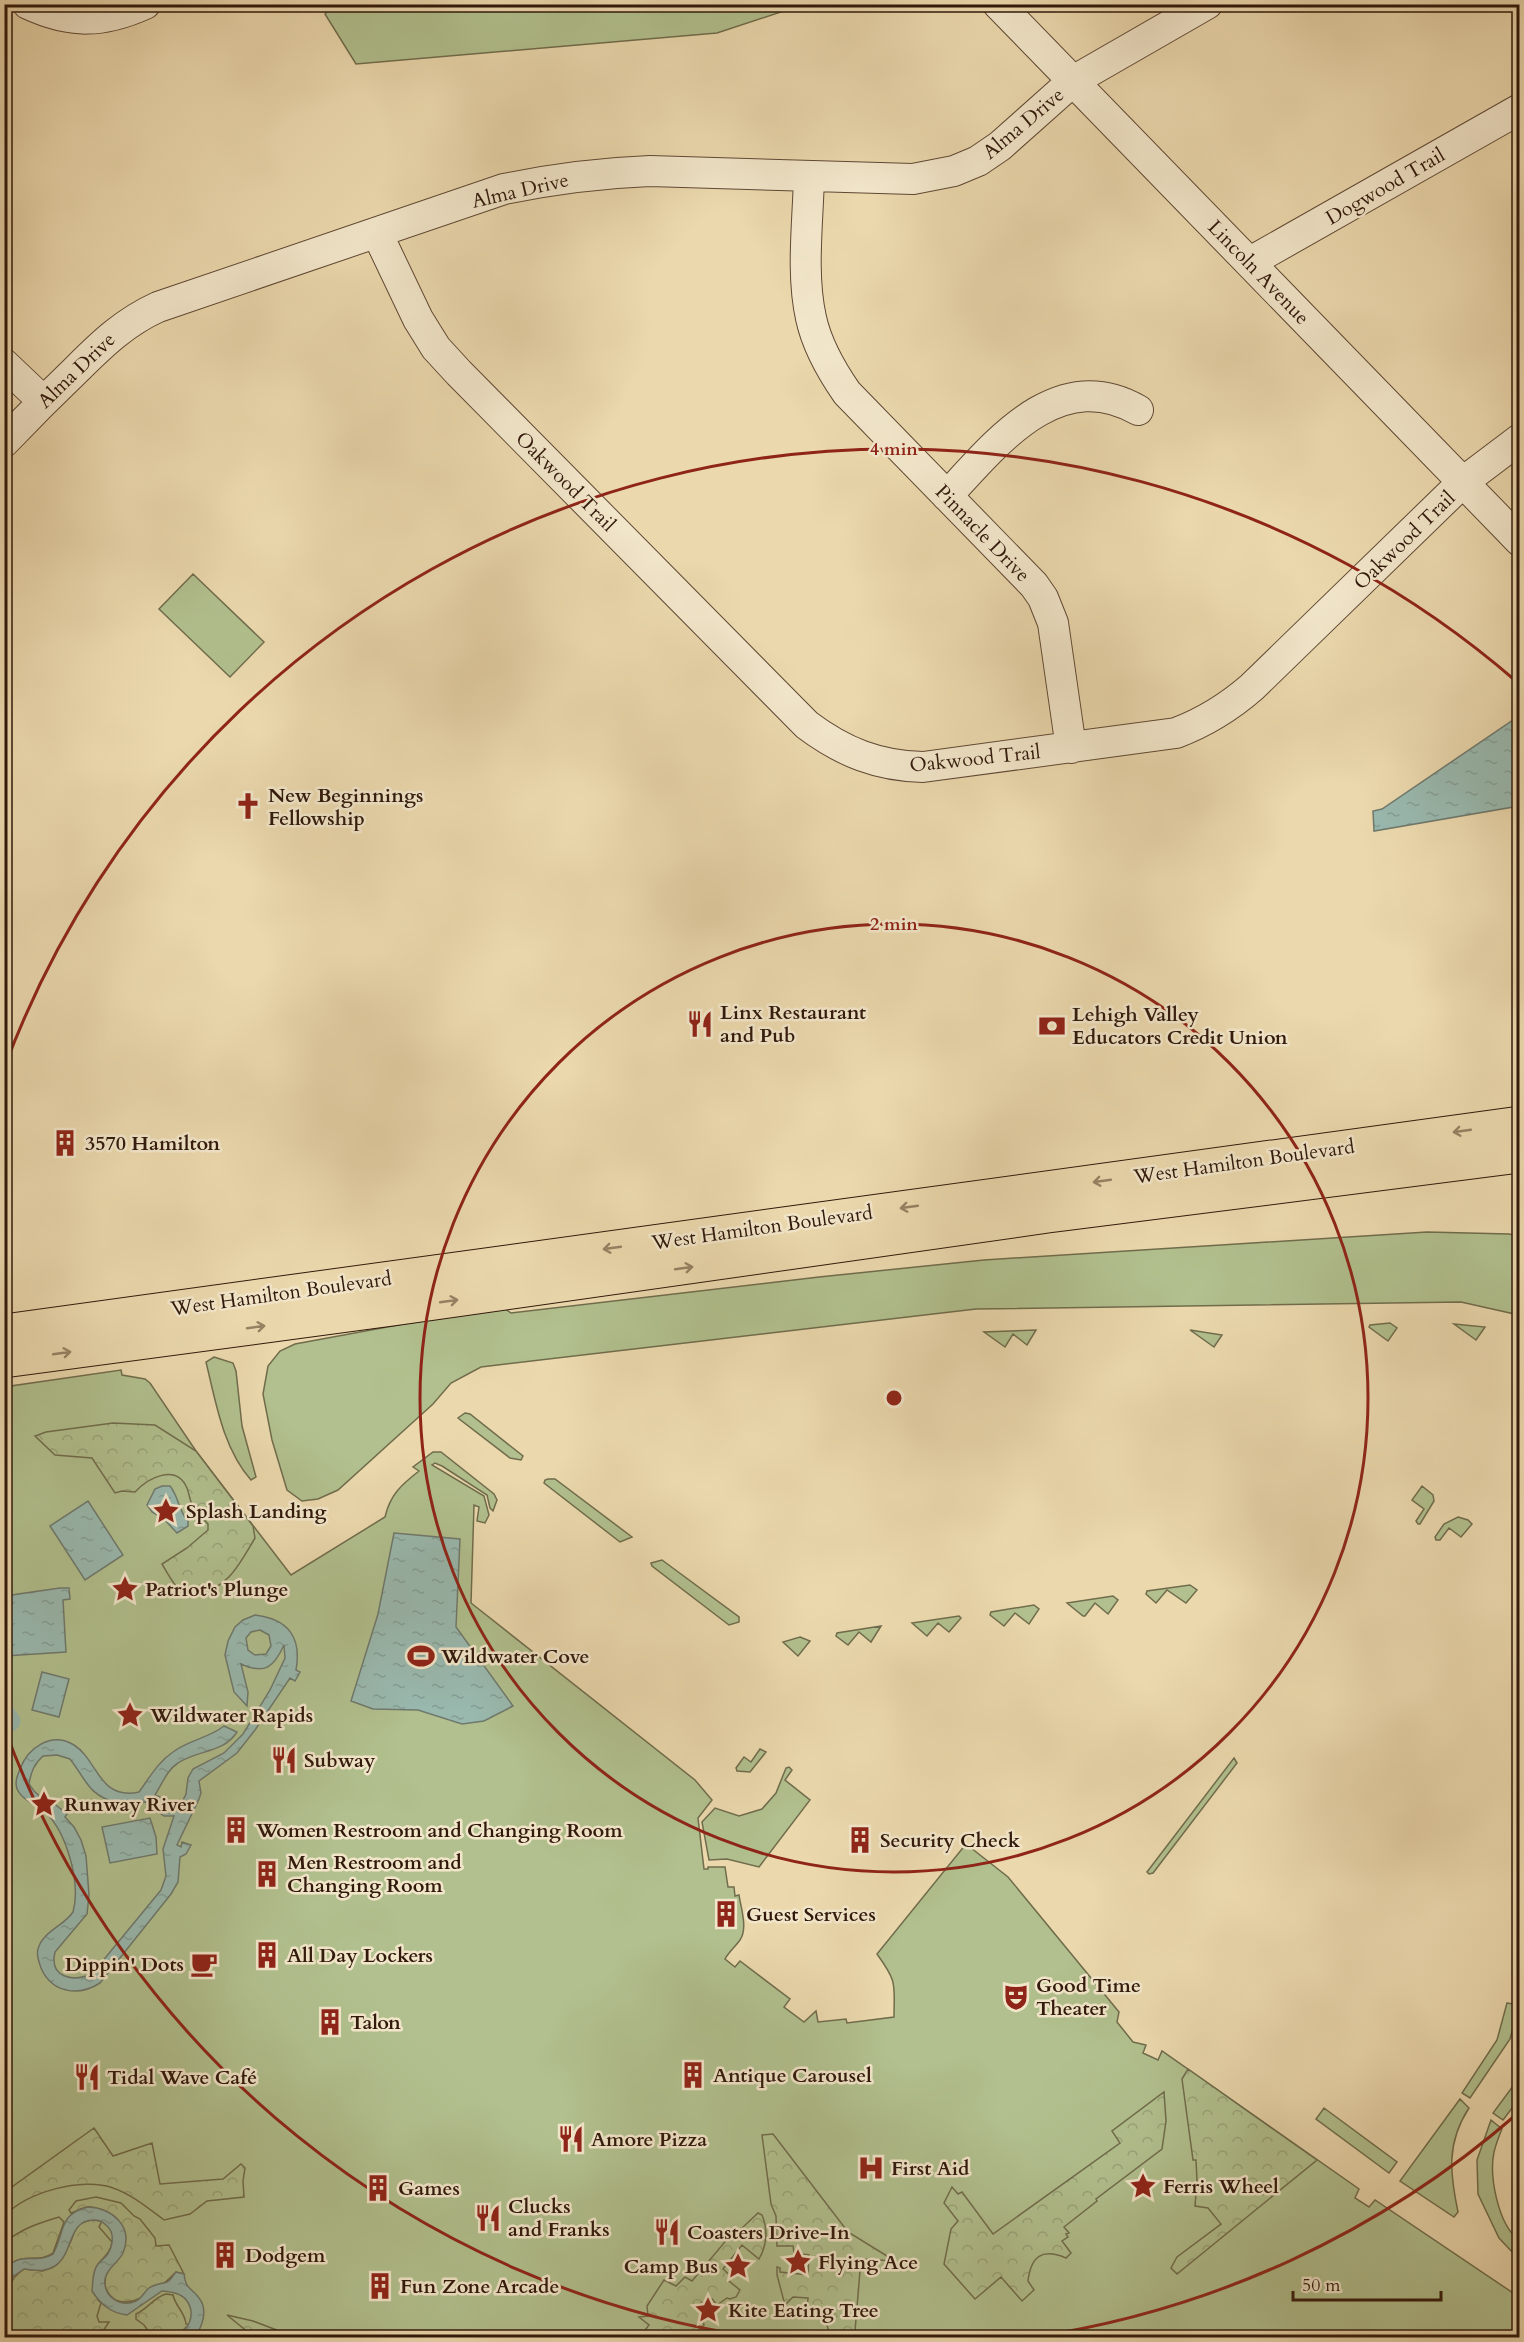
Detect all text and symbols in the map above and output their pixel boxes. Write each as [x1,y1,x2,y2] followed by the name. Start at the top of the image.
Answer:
[977,81,1070,165] street label: Alma Drive
[1321,141,1450,231] street label: Dogwood Trail
[469,166,571,215] street label: Alma Drive
[1202,214,1315,331] street label: Lincoln Avenue
[31,326,121,414] street label: Alma Drive
[510,425,622,537] street label: Oakwood Trail
[870,437,918,462] text: 4 min
[929,479,1036,588] street label: Pinnacle Drive
[1348,485,1461,596] street label: Oakwood Trail
[908,738,1042,779] street label: Oakwood Trail
[268,782,423,832] place label: New Beginnings Fellowship
[233,791,263,821] church icon: New Beginnings Fellowship
[870,912,918,937] text: 2 min
[720,999,866,1049] place label: Linx Restaurant and Pub
[1072,1001,1288,1051] place label: Lehigh Valley Educators Credit Union
[685,1009,715,1039] restaurant icon: Linx Restaurant and Pub
[1037,1011,1067,1041] bank icon: Lehigh Valley Educators Credit Union
[1452,1125,1472,1136] one-way arrow
[50,1128,80,1158] building icon: 3570 Hamilton
[85,1130,220,1157] place label: 3570 Hamilton
[1131,1133,1357,1190] street label: West Hamilton Boulevard
[1093,1176,1112,1187] one-way arrow
[649,1199,875,1256] street label: West Hamilton Boulevard
[899,1202,919,1213] one-way arrow
[602,1242,622,1253] one-way arrow
[673,1262,693,1273] one-way arrow
[168,1265,394,1322] street label: West Hamilton Boulevard
[439,1295,458,1306] one-way arrow
[245,1322,265,1333] one-way arrow
[52,1348,72,1359] one-way arrow
[884,1388,904,1408] centre of rings
[151,1496,181,1526] place icon: Splash Landing
[186,1498,327,1525] place label: Splash Landing
[110,1574,140,1604] place icon: Patriot's Plunge
[145,1576,288,1603] place label: Patriot's Plunge
[406,1641,436,1671] sports icon: Wildwater Cove
[440,1643,589,1670] place label: Wildwater Cove
[115,1700,145,1730] place icon: Wildwater Rapids
[149,1702,313,1729] place label: Wildwater Rapids
[269,1745,299,1775] restaurant icon: Subway
[304,1747,376,1774] place label: Subway
[29,1789,59,1819] place icon: Runway River
[64,1791,195,1818] place label: Runway River
[221,1815,251,1845] building icon: Women Restroom and Changing Room
[255,1817,623,1844] place label: Women Restroom and Changing Room
[845,1825,875,1855] building icon: Security Check
[880,1827,1021,1854] place label: Security Check
[287,1849,462,1899] place label: Men Restroom and Changing Room
[252,1859,282,1889] building icon: Men Restroom and Changing Room
[711,1899,741,1929] building icon: Guest Services
[746,1901,876,1928] place label: Guest Services
[252,1940,282,1970] building icon: All Day Lockers
[287,1942,433,1969] place label: All Day Lockers
[189,1949,219,1979] cafe icon: Dippin' Dots
[65,1951,184,1978] place label: Dippin' Dots
[1036,1972,1141,2022] place label: Good Time Theater
[1001,1982,1031,2012] theatre icon: Good Time Theater
[315,2007,345,2037] building icon: Talon
[350,2009,401,2036] place label: Talon
[678,2060,708,2090] building icon: Antique Carousel
[72,2062,102,2092] restaurant icon: Tidal Wave Café
[713,2062,872,2089] place label: Antique Carousel
[107,2064,257,2091] place label: Tidal Wave Café
[556,2124,586,2154] restaurant icon: Amore Pizza
[591,2126,707,2153] place label: Amore Pizza
[856,2153,886,2183] hospital icon: First Aid
[891,2155,970,2182] place label: First Aid
[1128,2171,1158,2201] place icon: Ferris Wheel
[363,2173,393,2203] building icon: Games
[1163,2173,1279,2200] place label: Ferris Wheel
[398,2175,460,2202] place label: Games
[508,2193,610,2243] place label: Clucks and Franks
[473,2203,503,2233] restaurant icon: Clucks and Franks
[652,2217,682,2247] restaurant icon: Coasters Drive-In
[687,2219,850,2246] place label: Coasters Drive-In
[210,2240,240,2270] building icon: Dodgem
[245,2242,326,2269] place label: Dodgem
[783,2247,813,2277] place icon: Flying Ace
[818,2249,918,2276] place label: Flying Ace
[723,2251,753,2281] place icon: Camp Bus
[624,2253,718,2280] place label: Camp Bus
[1293,2264,1442,2302] scale bar
[365,2271,395,2301] building icon: Fun Zone Arcade
[400,2273,559,2300] place label: Fun Zone Arcade
[1302,2273,1341,2298] text: 50 m
[693,2295,723,2325] place icon: Kite Eating Tree
[728,2297,879,2324] place label: Kite Eating Tree

